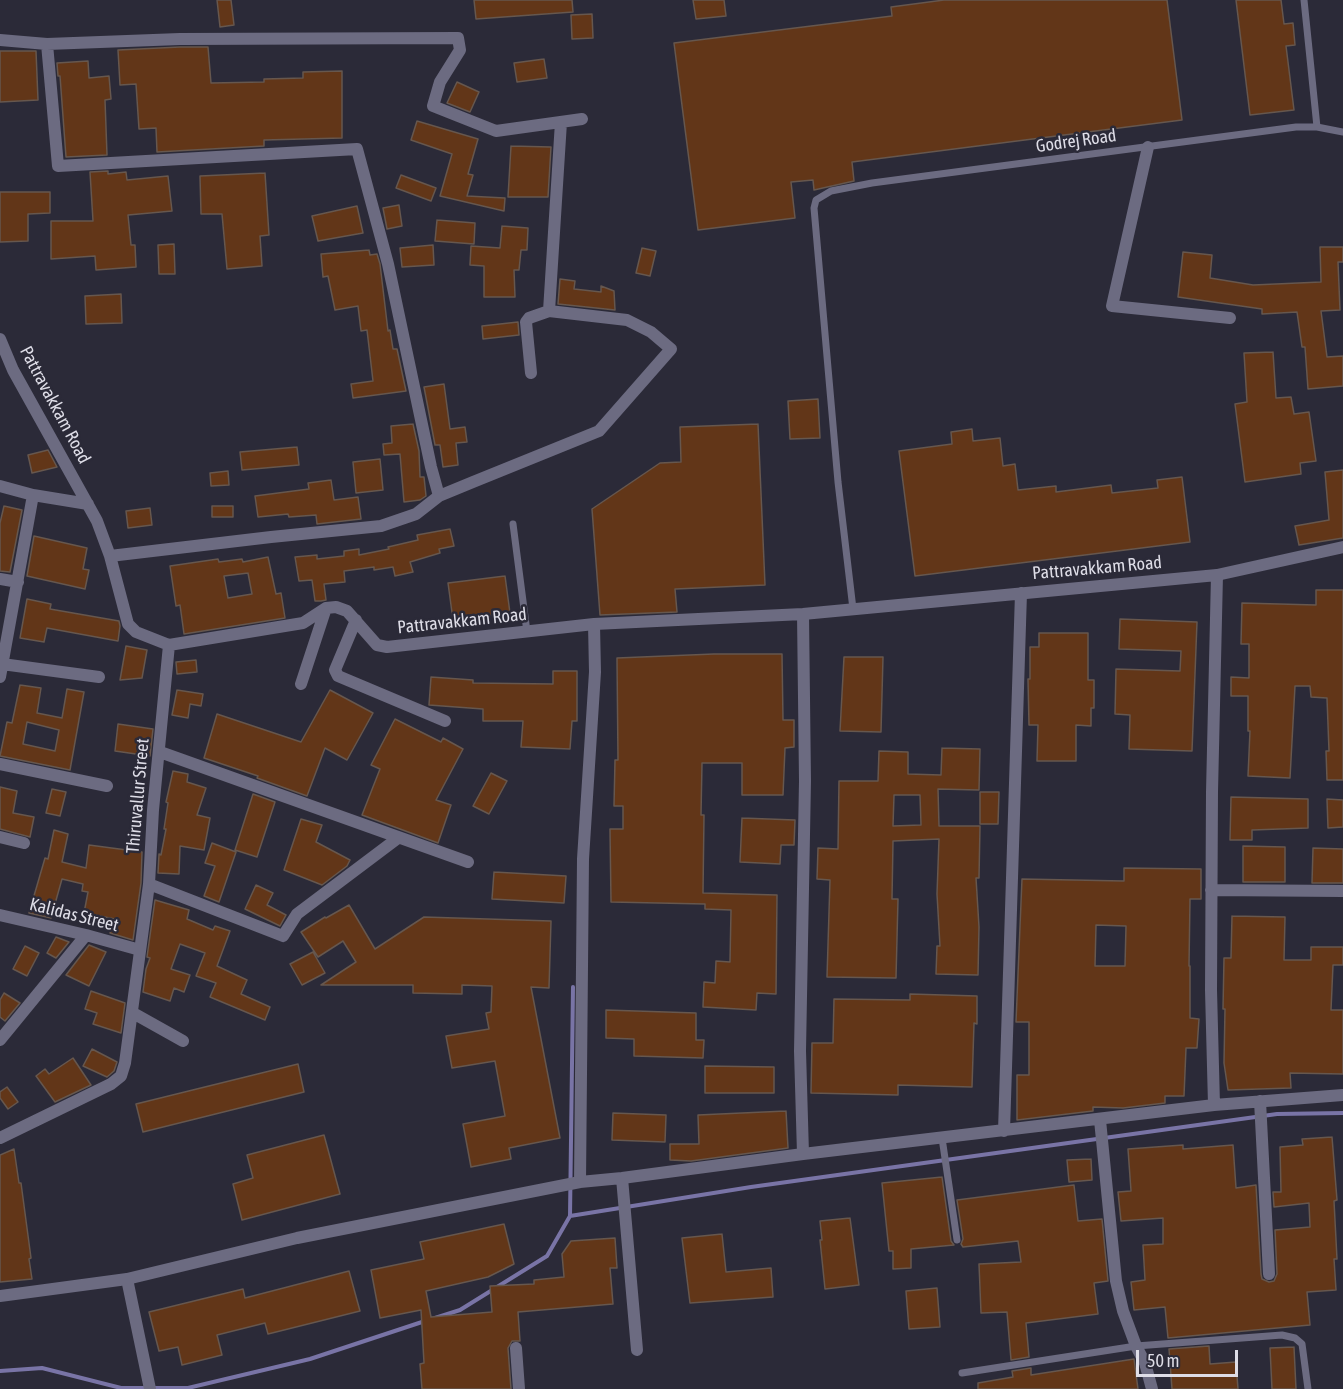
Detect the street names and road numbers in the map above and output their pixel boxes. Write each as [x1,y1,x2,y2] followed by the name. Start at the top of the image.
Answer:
[1034,125,1118,157] street label: Godrej Road
[15,342,95,468] street label: Pattravakkam Road
[1031,552,1163,584] street label: Pattravakkam Road
[396,603,528,639] street label: Pattravakkam Road
[122,738,154,854] street label: Thiruvallur Street
[27,894,121,936] street label: Kalidas Street

